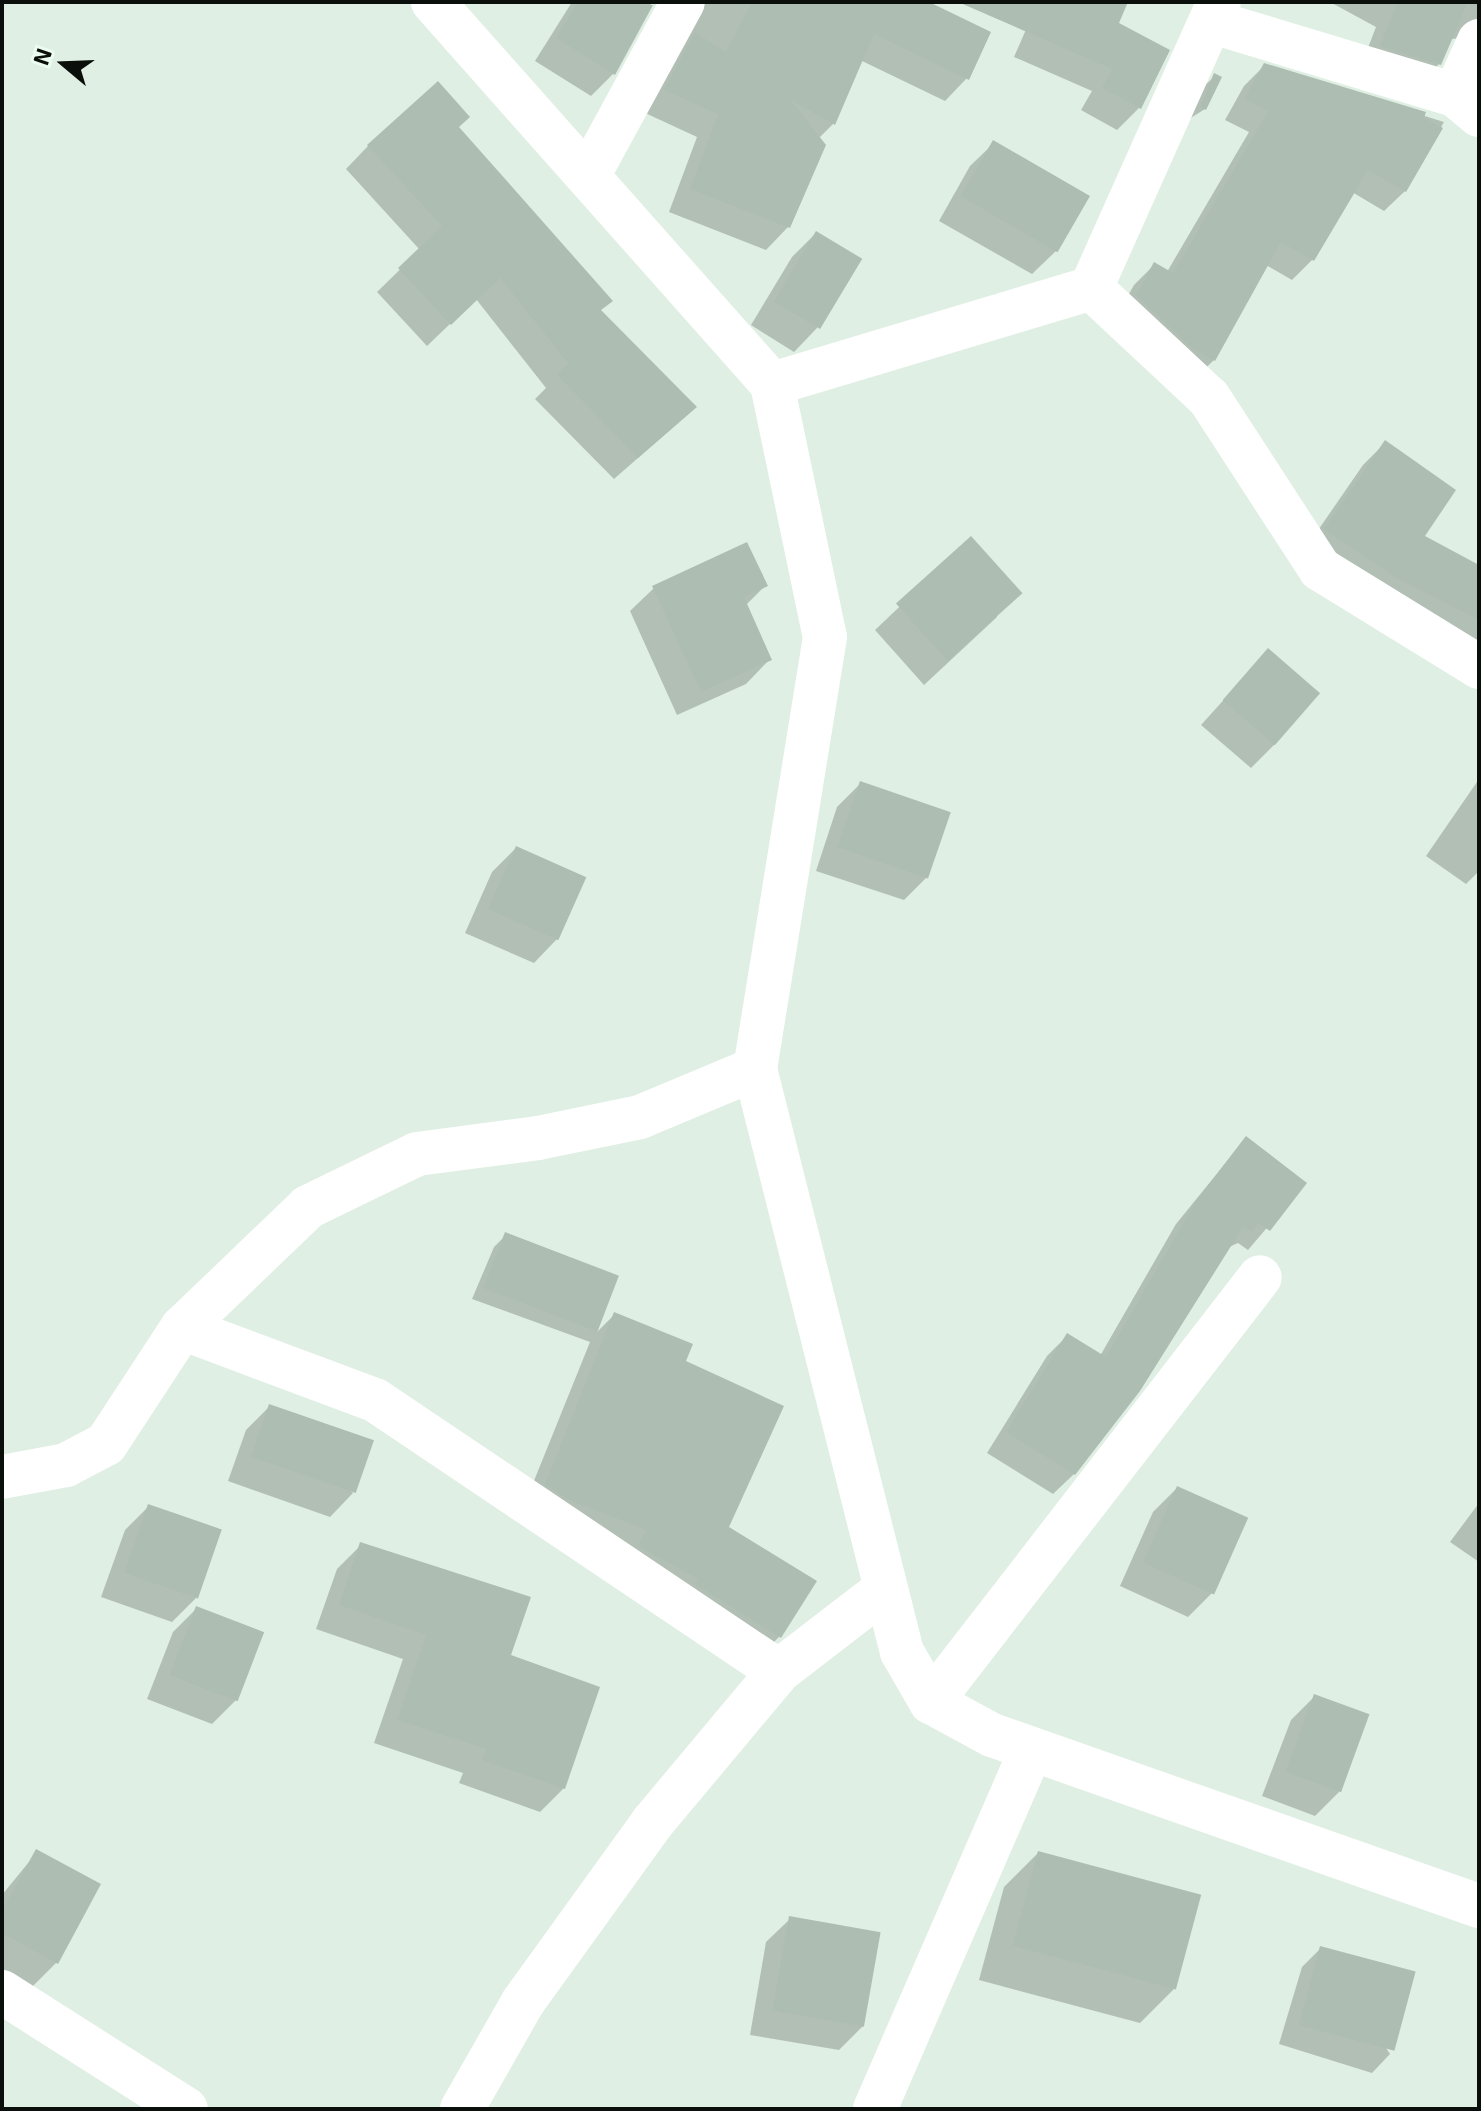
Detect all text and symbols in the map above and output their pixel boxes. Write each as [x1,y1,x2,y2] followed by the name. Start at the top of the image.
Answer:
[24,24,104,104] north arrow
[26,44,56,68] text: N

